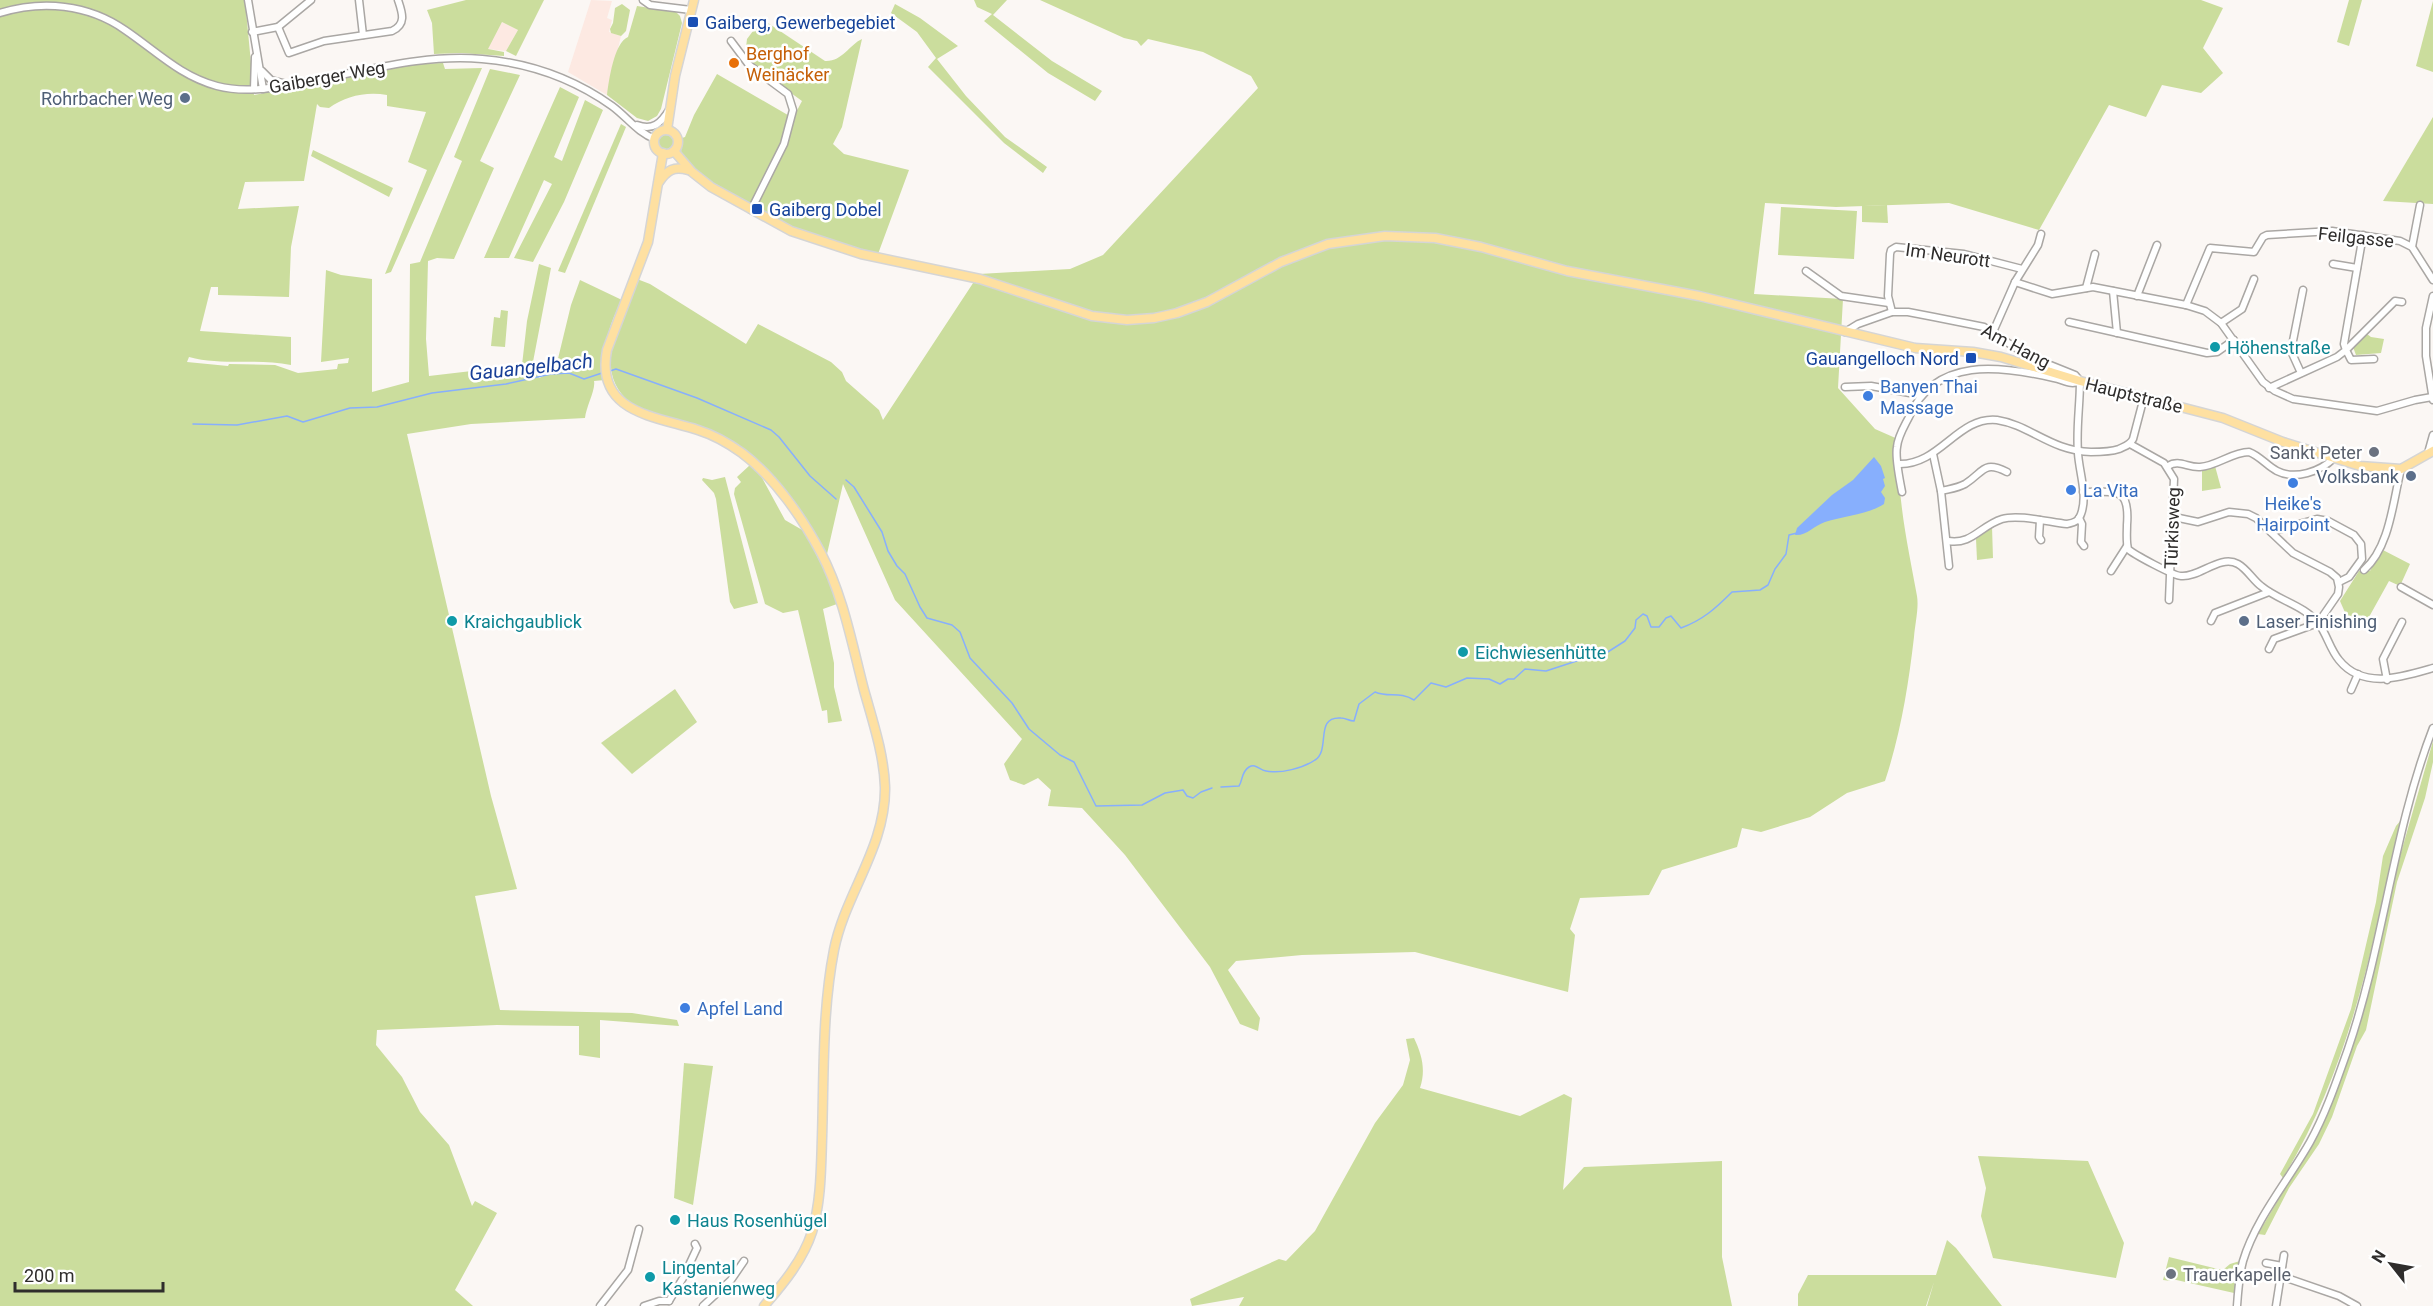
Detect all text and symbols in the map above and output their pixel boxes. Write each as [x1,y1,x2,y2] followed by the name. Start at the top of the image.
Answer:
[705,12,895,33] place label: Gaiberg, Gewerbegebiet
[686,15,700,29] marker: Gaiberg, Gewerbegebiet
[746,43,829,85] place label: Berghof Weinäcker
[267,56,387,98] street label: Gaiberger Weg
[727,56,741,70] marker: Berghof Weinäcker
[41,88,173,109] place label: Rohrbacher Weg
[178,91,192,105] marker: Rohrbacher Weg
[769,199,882,220] place label: Gaiberg Dobel
[750,202,764,216] marker: Gaiberg Dobel
[2317,223,2395,251] street label: Feilgasse
[1904,239,1992,271] street label: Im Neurott
[1978,319,2054,373] street label: Am Hang
[2227,337,2330,358] place label: Höhenstraße
[2208,340,2222,354] marker: Höhenstraße
[1806,348,1959,369] place label: Gauangelloch Nord
[468,349,594,385] water label: Gauangelbach
[1964,351,1978,365] marker: Gauangelloch Nord
[2083,373,2185,417] street label: Hauptstraße
[1880,376,1978,418] place label: Banyen Thai Massage
[1861,389,1875,403] marker: Banyen Thai Massage
[2270,442,2362,463] place label: Sankt Peter
[2367,445,2381,459] marker: Sankt Peter
[2316,466,2400,487] place label: Volksbank
[2404,469,2418,483] marker: Volksbank
[2286,476,2300,490] marker: Heike's Hairpoint
[2083,480,2138,501] place label: La Vita
[2064,483,2078,497] marker: La Vita
[2160,487,2184,569] street label: Türkisweg
[2256,493,2330,535] place label: Heike's Hairpoint
[464,611,583,632] place label: Kraichgaublick
[2256,611,2377,632] place label: Laser Finishing
[445,614,459,628] marker: Kraichgaublick
[2237,614,2251,628] marker: Laser Finishing
[1475,642,1606,663] place label: Eichwiesenhütte
[1456,645,1470,659] marker: Eichwiesenhütte
[697,998,783,1019] place label: Apfel Land
[678,1001,692,1015] marker: Apfel Land
[687,1210,827,1231] place label: Haus Rosenhügel
[668,1213,682,1227] marker: Haus Rosenhügel
[2361,1234,2421,1294] north arrow
[2368,1247,2390,1266] text: N
[15,1255,164,1293] scale bar
[662,1257,775,1299] place label: Lingental Kastanienweg
[2183,1264,2291,1285] place label: Trauerkapelle
[24,1265,75,1286] text: 200 m
[2164,1267,2178,1281] marker: Trauerkapelle
[643,1270,657,1284] marker: Lingental Kastanienweg

